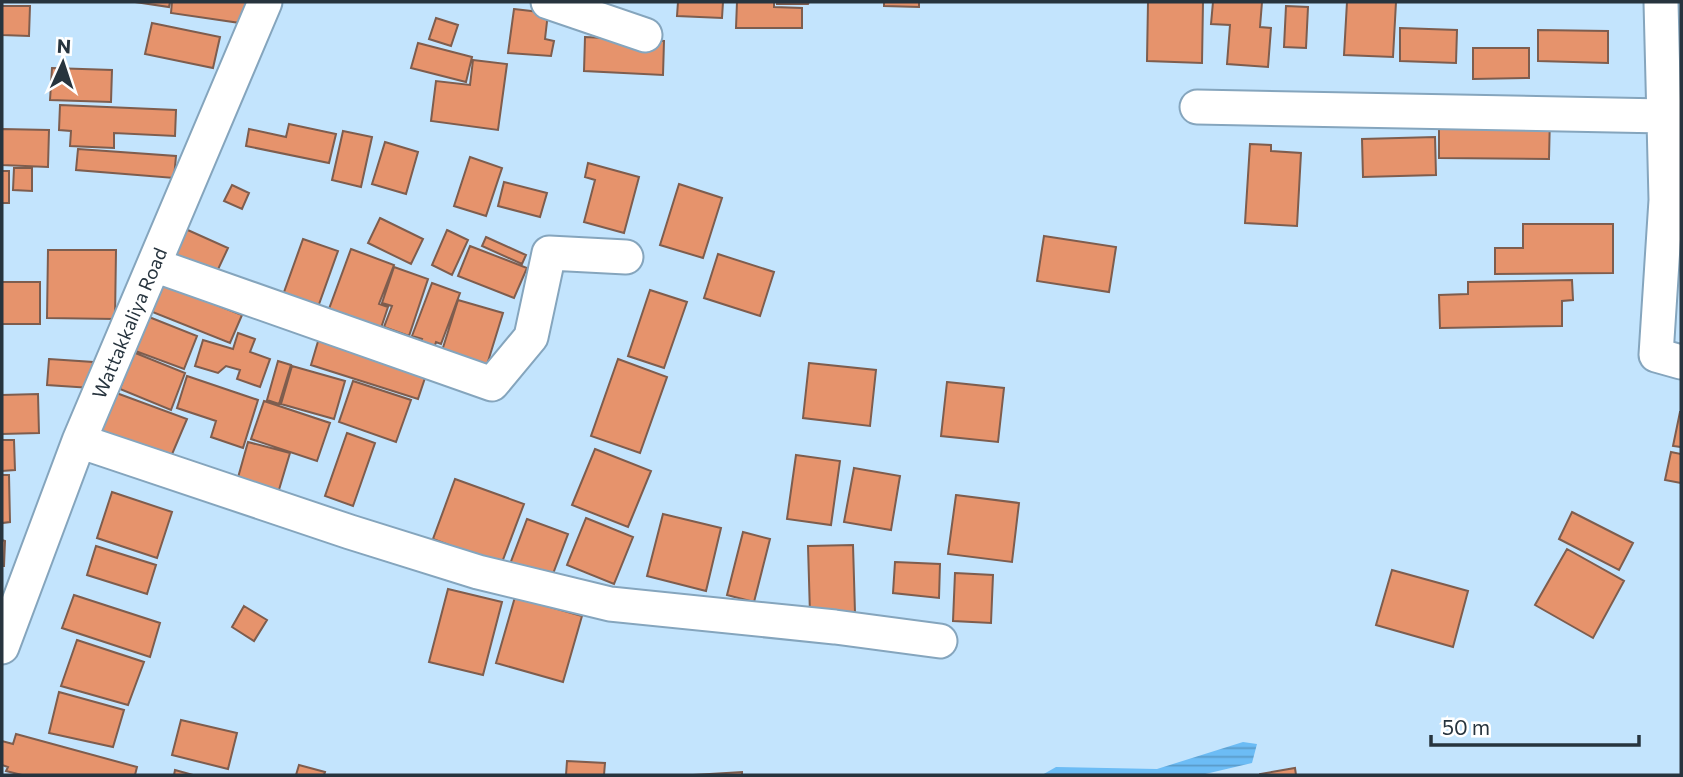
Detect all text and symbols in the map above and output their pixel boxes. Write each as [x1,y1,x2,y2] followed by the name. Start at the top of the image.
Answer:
[28,28,98,98] north arrow
[56,34,72,57] text: N
[87,244,171,402] street label: Wattakkaliya Road
[1431,704,1639,748] scale bar
[1442,714,1490,739] text: 50 m

